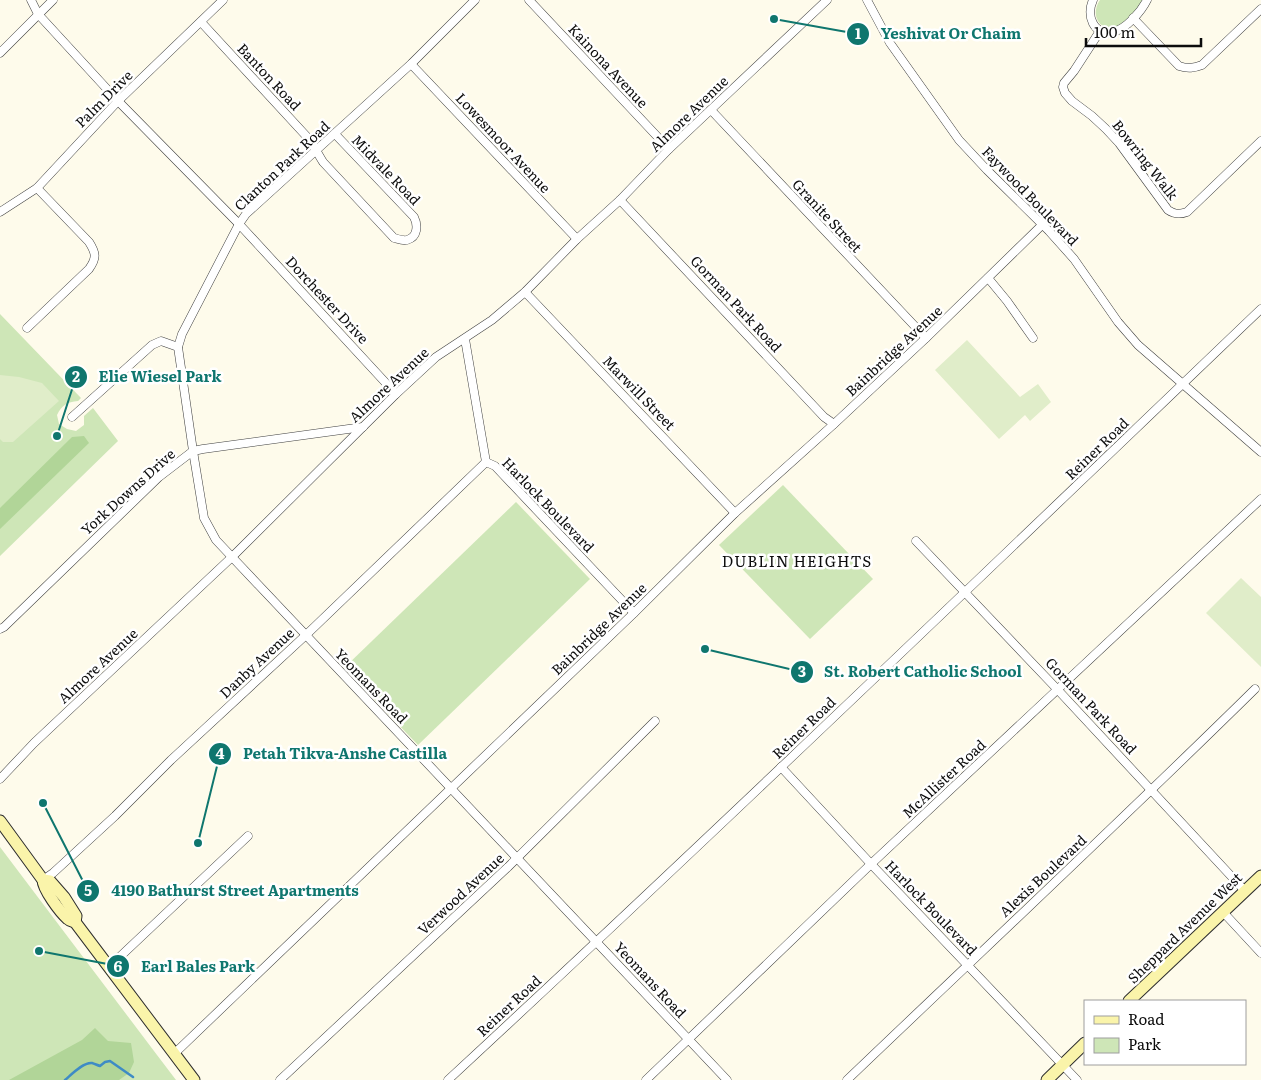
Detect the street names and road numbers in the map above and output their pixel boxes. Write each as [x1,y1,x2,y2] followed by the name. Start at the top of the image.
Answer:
[564,19,653,112] street label: Kainona Avenue
[233,38,306,115] street label: Banton Road
[70,65,136,131] street label: Palm Drive
[645,71,732,156] street label: Almore Avenue
[452,88,556,197] street label: Lowesmoor Avenue
[229,115,334,215] street label: Clanton Park Road
[1108,115,1184,204] street label: Bowring Walk
[348,130,426,209] street label: Midvale Road
[978,141,1084,250] street label: Faywood Boulevard
[788,174,867,257] street label: Granite Street
[282,251,374,348] street label: Dorchester Drive
[687,251,787,356] street label: Gorman Park Road
[841,300,946,400] street label: Bainbridge Avenue
[344,342,432,426] street label: Almore Avenue
[599,351,681,434] street label: Marwill Street
[1060,413,1133,484] street label: Reiner Road
[76,444,179,539] street label: York Downs Drive
[498,452,600,556] street label: Harlock Boulevard
[546,578,650,679] street label: Bainbridge Avenue
[215,622,298,702] street label: Danby Avenue
[53,623,141,707] street label: Almore Avenue
[331,643,413,728] street label: Yeomans Road
[1042,653,1142,758] street label: Gorman Park Road
[767,692,840,763] street label: Reiner Road
[897,734,990,822] street label: McAllister Road
[994,829,1090,921] street label: Alexis Boulevard
[413,848,508,939] street label: Verwood Avenue
[881,855,983,959] street label: Harlock Boulevard
[1123,867,1246,987] street label: Sheppard Avenue West
[610,937,691,1022] street label: Yeomans Road
[472,970,545,1040] street label: Reiner Road

